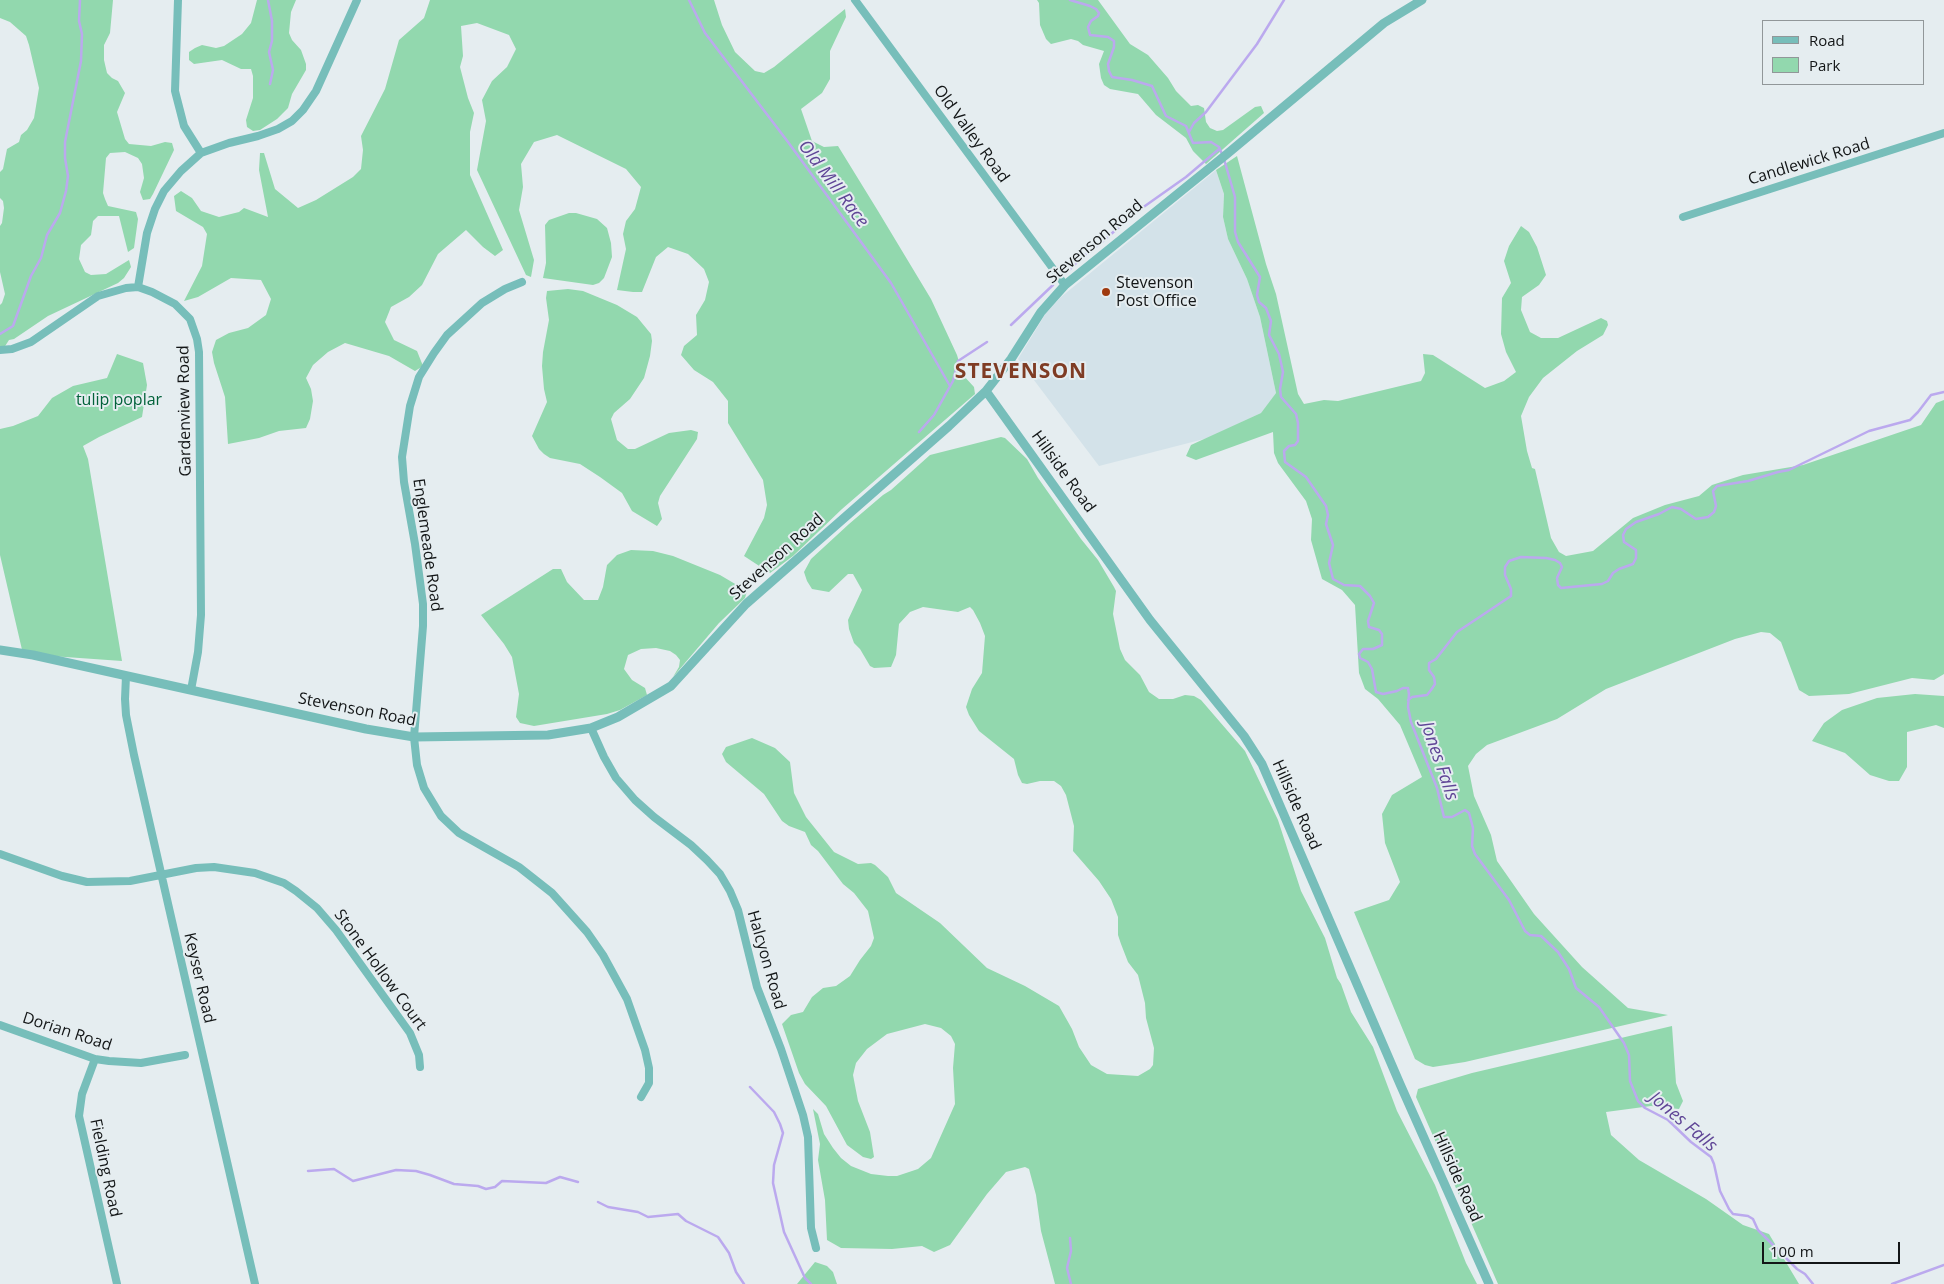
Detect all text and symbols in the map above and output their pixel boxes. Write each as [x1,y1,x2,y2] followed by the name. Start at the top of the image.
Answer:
[1762,20,1924,85] legend
[1809,30,1845,50] text: Road
[1809,55,1840,75] text: Park
[929,81,1013,187] street label: Old Valley Road
[1746,134,1872,190] street label: Candlewick Road
[793,136,873,232] water label: Old Mill Race
[1043,196,1147,288] street label: Stevenson Road
[1116,273,1197,311] place label: Stevenson Post Office
[1100,286,1112,298] marker: Stevenson Post Office
[174,345,196,477] street label: Gardenview Road
[954,359,1088,385] district label: STEVENSON
[76,390,162,410] park label: tulip poplar
[1027,427,1099,517] street label: Hillside Road
[408,477,446,613] street label: Englemeade Road
[726,510,828,604] street label: Stevenson Road
[296,689,418,731] street label: Stevenson Road
[1415,719,1463,803] water label: Jones Falls
[1268,757,1324,853] street label: Hillside Road
[330,906,430,1034] street label: Stone Hollow Court
[743,908,789,1012] street label: Halcyon Road
[179,931,219,1025] street label: Keyser Road
[20,1009,114,1055] street label: Dorian Road
[1645,1087,1721,1157] water label: Jones Falls
[85,1117,125,1219] street label: Fielding Road
[1429,1129,1485,1225] street label: Hillside Road
[1764,1232,1902,1264] scale bar
[1770,1241,1814,1261] text: 100 m

